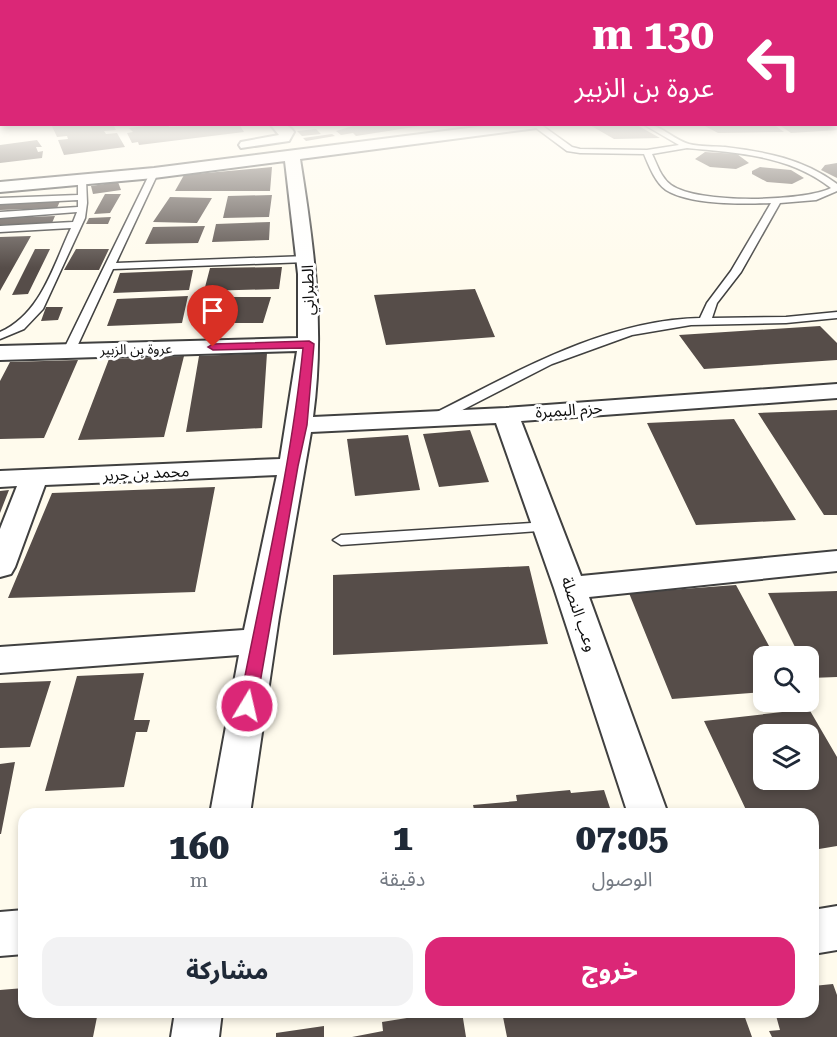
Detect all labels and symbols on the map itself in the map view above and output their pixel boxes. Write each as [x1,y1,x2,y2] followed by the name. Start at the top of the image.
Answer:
[298,264,321,315] street label: الطبراني
[187,285,238,347] pin
[99,340,172,359] street label: عروة بن الزبير
[535,398,603,425] street label: حزم البمبرة
[101,461,190,485] street label: محمد بن جرير
[557,574,601,654] street label: وعب النصلة
[215,674,279,738] position arrow

